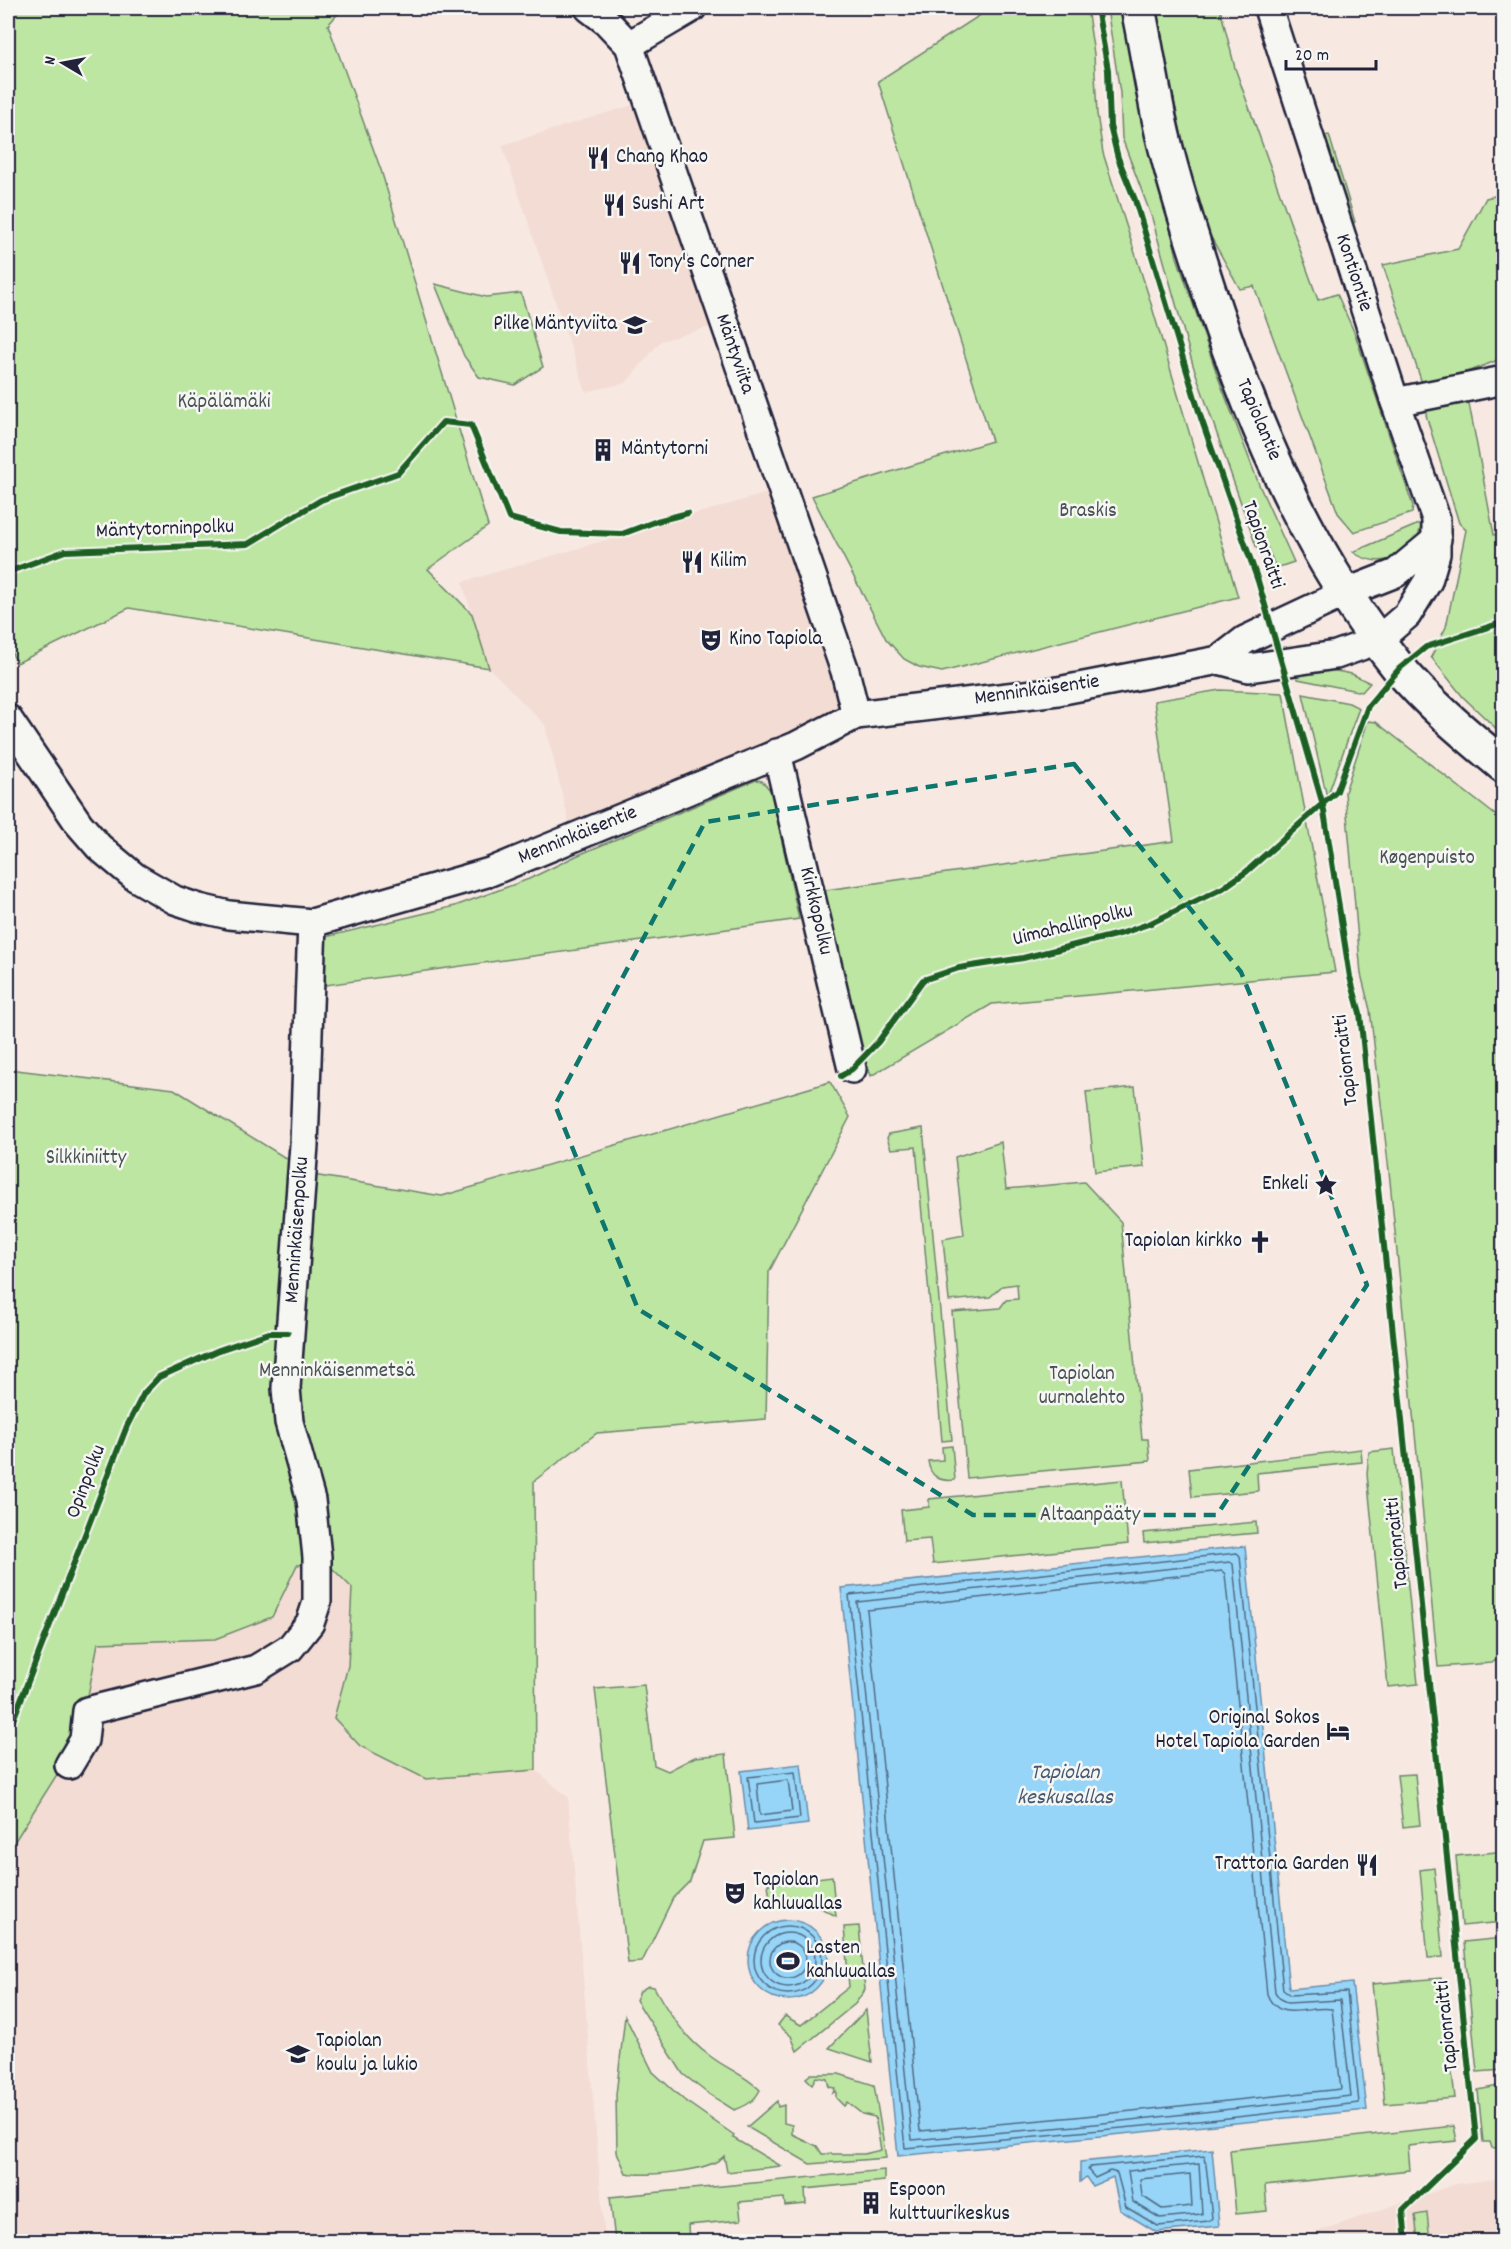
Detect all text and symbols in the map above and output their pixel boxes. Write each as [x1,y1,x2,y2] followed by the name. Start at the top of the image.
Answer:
[33,33,93,93] north arrow
[1286,33,1376,71] scale bar
[1295,44,1329,69] text: 20 m
[39,55,63,67] text: N
[616,143,708,173] place label: Chang Khao
[585,145,611,171] restaurant icon: Chang Khao
[632,190,705,220] place label: Sushi Art
[601,192,627,218] restaurant icon: Sushi Art
[1326,230,1380,316] street label: Kontiontie
[648,248,754,278] place label: Tony's Corner
[617,250,643,276] restaurant icon: Tony's Corner
[493,310,618,340] place label: Pilke Mäntyviita
[706,310,762,399] street label: Mäntyviita
[622,312,648,338] school or university icon: Pilke Mäntyviita
[1227,374,1289,466] street label: Tapiolantie
[177,388,271,418] park label: Käpälämäki
[621,435,708,465] place label: Mäntytorni
[590,437,616,463] building icon: Mäntytorni
[1059,497,1117,527] park label: Braskis
[1233,497,1291,593] street label: Tapionraitti
[95,513,235,547] street label: Mäntytorninpolku
[710,547,747,577] place label: Kilim
[679,549,705,575] restaurant icon: Kilim
[729,625,824,655] place label: Kino Tapiola
[698,627,724,653] theatre icon: Kino Tapiola
[973,667,1101,715] street label: Menninkäisentie
[514,798,642,874] street label: Menninkäisentie
[1379,844,1475,874] park label: Køgenpuisto
[790,864,840,958] street label: Kirkkopolku
[1010,897,1136,955] street label: Uimahallinpolku
[1327,1013,1367,1107] street label: Tapionraitti
[46,1144,127,1174] park label: Silkkiniitty
[278,1156,318,1304] street label: Menninkäisenpolku
[1262,1170,1308,1200] place label: Enkeli
[1313,1172,1339,1198] place icon: Enkeli
[1125,1227,1242,1257] place label: Tapiolan kirkko
[1247,1229,1273,1255] church icon: Tapiolan kirkko
[259,1357,415,1387] park label: Menninkäisenmetsä
[1039,1360,1125,1414] park label: Tapiolan uurnalehto
[59,1441,115,1523] street label: Opinpolku
[1378,1496,1418,1590] street label: Tapionraitti
[1040,1501,1141,1531] park label: Altaanpääty
[1155,1704,1320,1758] place label: Original Sokos Hotel Tapiola Garden
[1325,1718,1351,1744] hotel icon: Original Sokos Hotel Tapiola Garden
[1017,1758,1114,1814] water label: Tapiolan keskusallas
[1215,1850,1349,1880] place label: Trattoria Garden
[1354,1852,1380,1878] restaurant icon: Trattoria Garden
[753,1866,843,1920] place label: Tapiolan kahluuallas
[722,1880,748,1906] theatre icon: Tapiolan kahluuallas
[806,1934,896,1988] place label: Lasten kahluuallas
[775,1948,801,1974] sports icon: Lasten kahluuallas
[1428,1979,1468,2073] street label: Tapionraitti
[316,2027,418,2081] place label: Tapiolan koulu ja lukio
[285,2041,311,2067] school or university icon: Tapiolan koulu ja lukio
[889,2176,1010,2230] place label: Espoon kulttuurikeskus
[858,2190,884,2216] building icon: Espoon kulttuurikeskus

